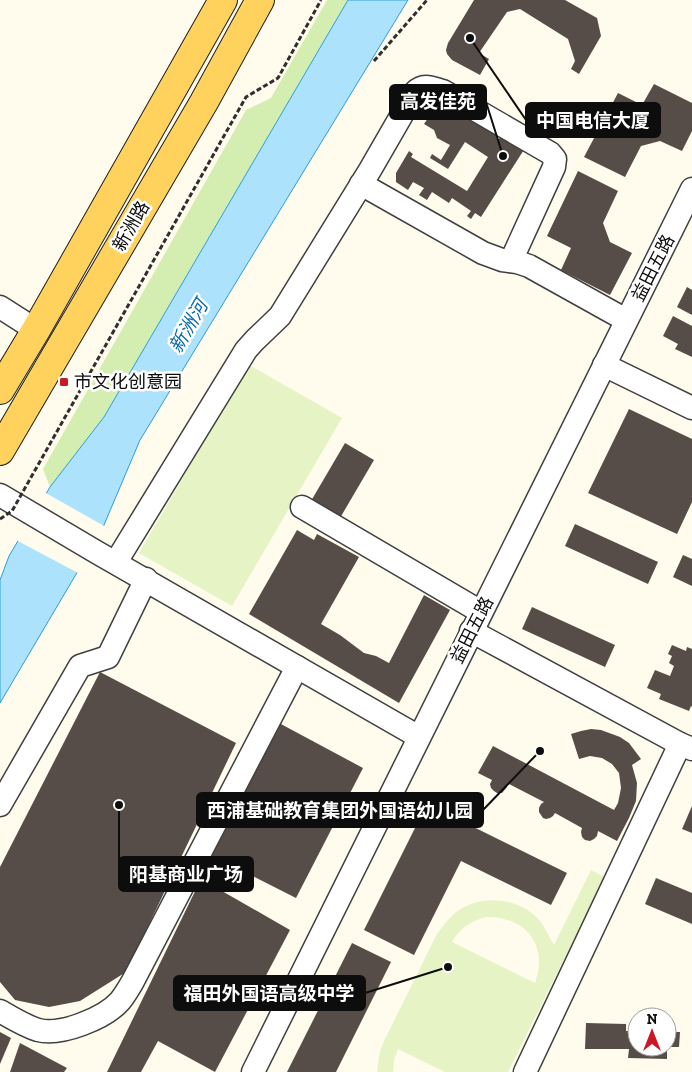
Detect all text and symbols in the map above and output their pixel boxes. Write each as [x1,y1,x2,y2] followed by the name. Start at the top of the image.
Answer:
[390,85,486,119] callout: 高发佳苑
[400,90,476,113] text: 高发佳苑
[526,103,660,137] callout: 中国电信大厦
[536,109,650,132] text: 中国电信大厦
[108,197,154,255] street label: 新洲路
[627,231,679,305] street label: 益田五路
[164,292,215,357] water label: 新洲河
[74,371,182,393] place label: 市文化创意园
[58,376,70,388] marker: 市文化创意园
[446,593,498,667] street label: 益田五路
[197,793,483,827] callout: 西浦基础教育集团外国语幼儿园
[207,799,473,822] text: 西浦基础教育集团外国语幼儿园
[119,857,253,891] callout: 阳基商业广场
[129,863,243,886] text: 阳基商业广场
[174,976,365,1010] callout: 福田外国语高级中学
[183,982,355,1005] text: 福田外国语高级中学
[627,1007,677,1057] north arrow
[647,1011,658,1028] text: N

